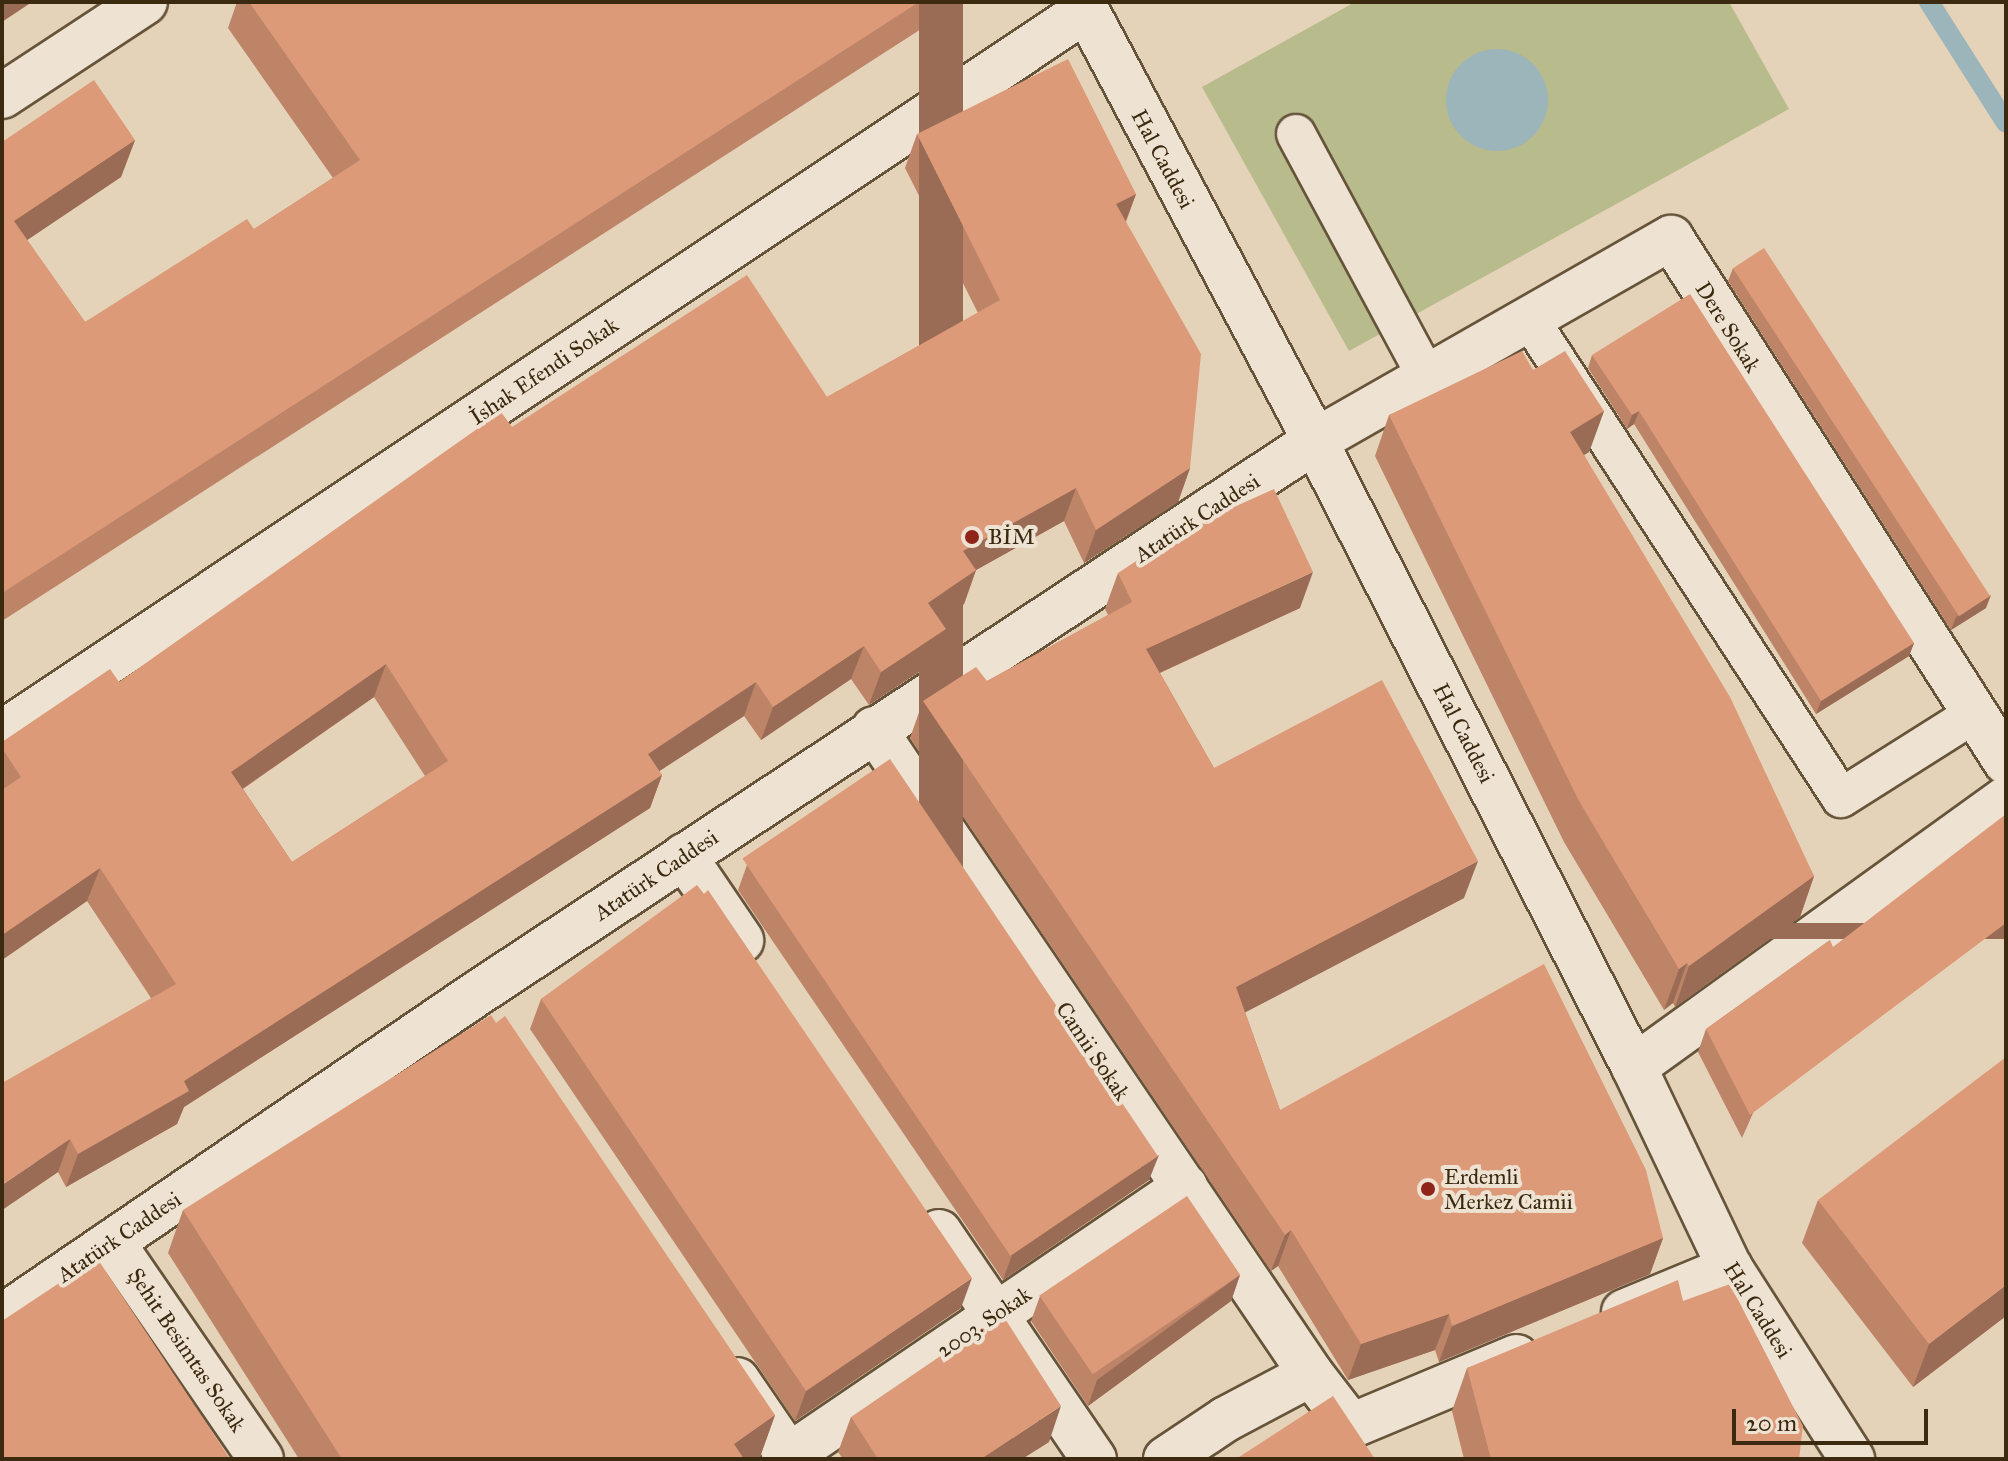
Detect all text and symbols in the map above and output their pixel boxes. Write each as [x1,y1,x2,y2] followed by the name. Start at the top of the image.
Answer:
[1126,105,1200,213] street label: Hal Caddesi
[1690,277,1766,377] street label: Dere Sokak
[465,312,623,430] street label: İshak Efendi Sokak
[1129,468,1265,568] street label: Atatürk Caddesi
[988,524,1035,550] place label: BİM
[963,528,981,546] marker: BİM
[1428,679,1500,787] street label: Hal Caddesi
[589,824,723,926] street label: Atatürk Caddesi
[1050,997,1136,1105] street label: Camii Sokak
[1444,1163,1573,1214] place label: Erdemli Merkez Camii
[1419,1180,1437,1198] marker: Erdemli Merkez Camii
[52,1186,186,1288] street label: Atatürk Caddesi
[1718,1257,1798,1363] street label: Hal Caddesi
[122,1263,252,1437] street label: Şehit Besimtas Sokak
[932,1281,1036,1363] street label: 2003. Sokak
[1736,1393,1932,1443] scale bar
[1746,1408,1797,1438] text: 20 m

